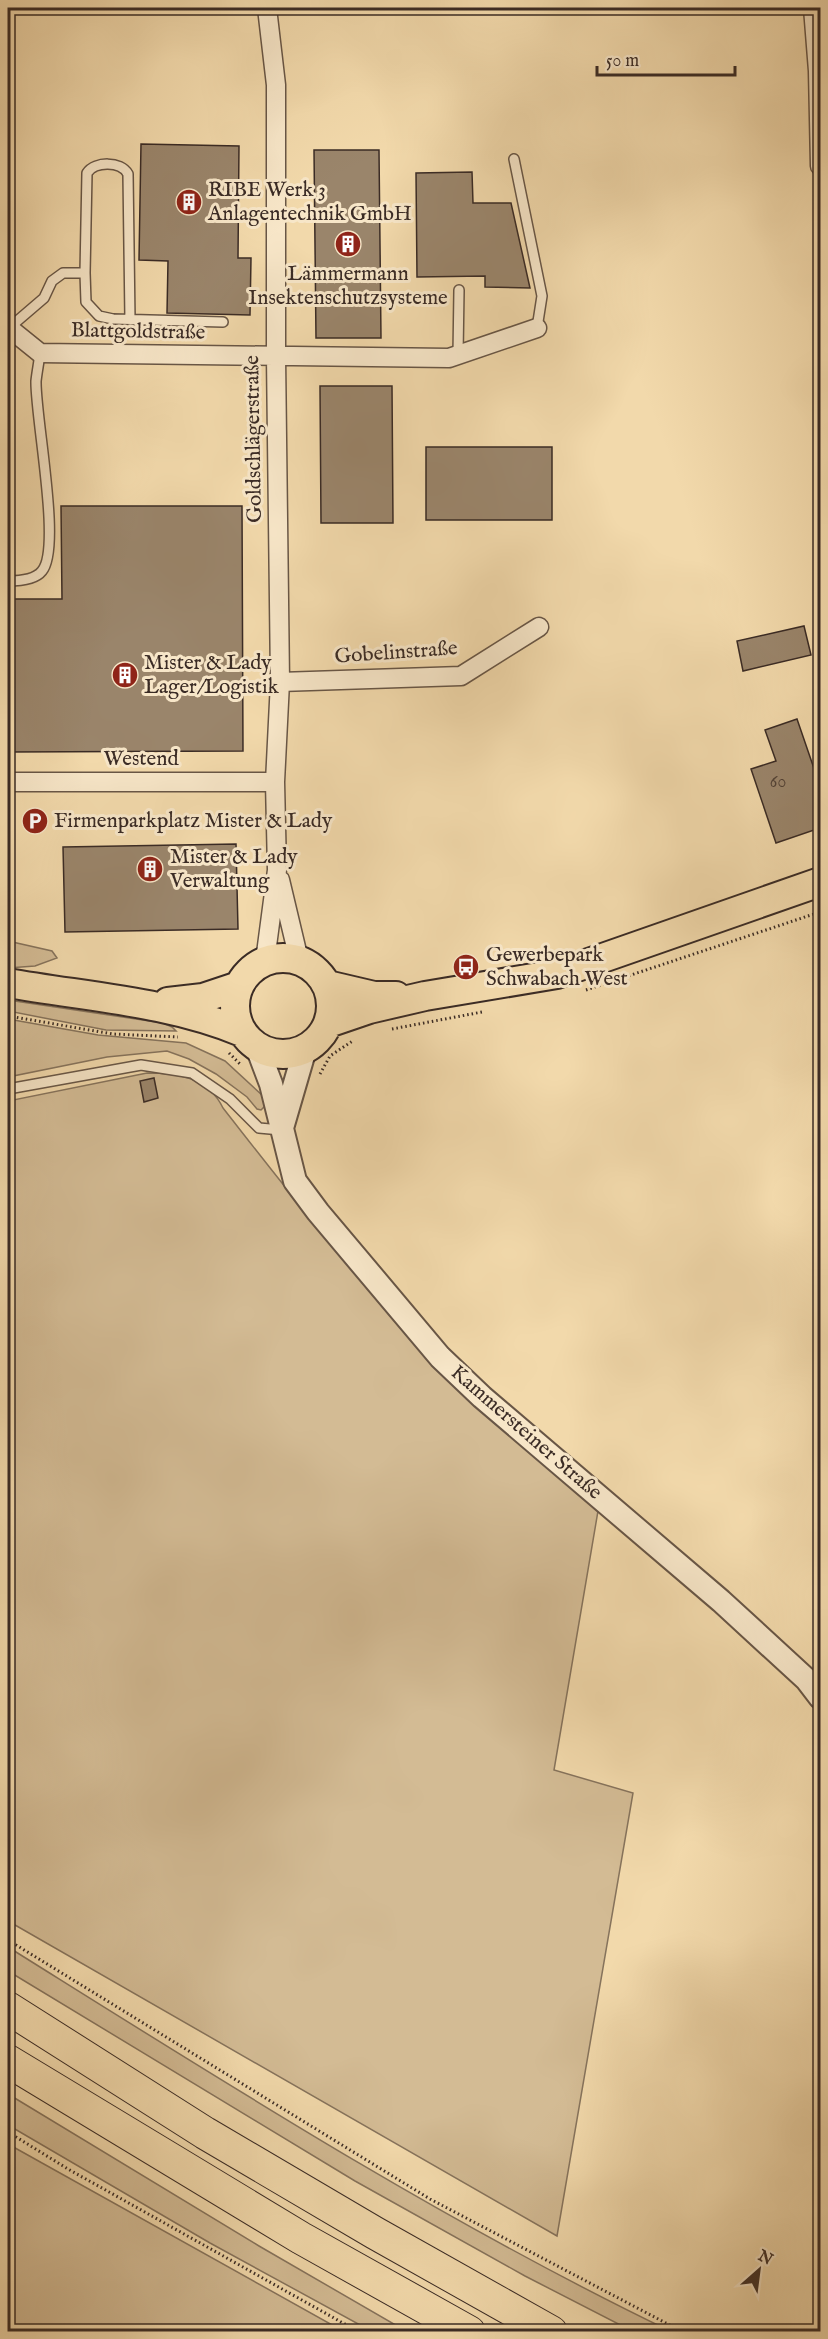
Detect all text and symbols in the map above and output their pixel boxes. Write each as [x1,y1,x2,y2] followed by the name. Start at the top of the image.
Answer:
[597,39,735,77] scale bar
[606,50,639,73] text: 50 m
[207,177,412,228] place label: RIBE Werk 3 Anlagentechnik GmbH
[174,187,204,217] building icon: RIBE Werk 3 Anlagentechnik GmbH
[333,229,363,259] building icon: Lämmermann Insektenschutzsysteme
[248,261,448,312] place label: Lämmermann Insektenschutzsysteme
[71,317,206,347] street label: Blattgoldstraße
[239,355,269,523] street label: Goldschlägerstraße
[334,635,459,671] street label: Gobelinstraße
[144,650,280,701] place label: Mister & Lady Lager/Logistik
[110,660,140,690] building icon: Mister & Lady Lager/Logistik
[103,746,179,773] street label: Westend
[770,771,786,794] house number: 60
[20,806,50,836] parking icon: Firmenparkplatz Mister & Lady
[54,808,333,835] place label: Firmenparkplatz Mister & Lady
[169,844,298,895] place label: Mister & Lady Verwaltung
[135,854,165,884] building icon: Mister & Lady Verwaltung
[486,942,628,993] place label: Gewerbepark Schwabach West
[451,952,481,982] bus stop icon: Gewerbepark Schwabach West
[445,1360,608,1506] street label: Kammersteiner Straße
[729,2240,789,2300] north arrow
[753,2246,776,2271] text: N

